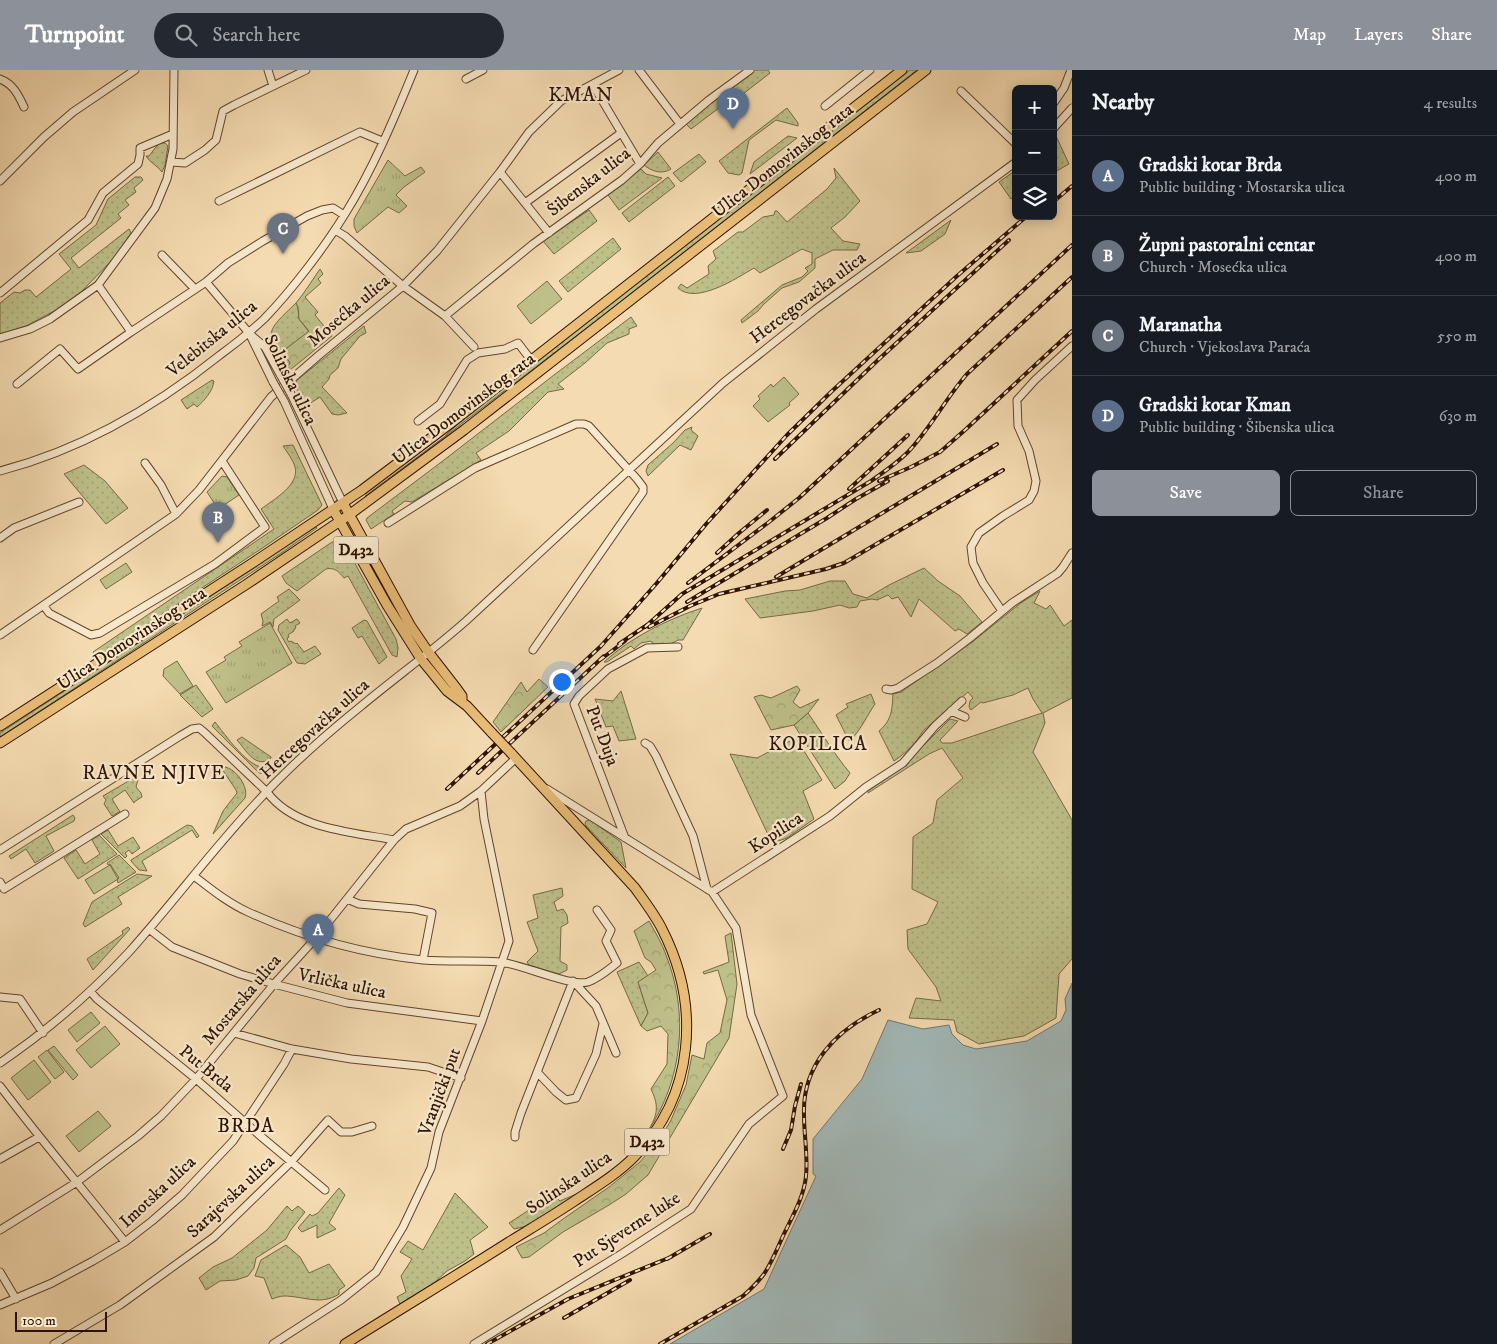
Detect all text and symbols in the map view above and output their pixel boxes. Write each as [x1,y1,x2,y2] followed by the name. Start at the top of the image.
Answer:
[154,13,504,58] search box
[25,20,124,50] text: Turnpoint
[172,21,200,49] icon: search
[212,24,300,47] text: Search here
[1293,24,1326,46] text: Map
[1354,24,1403,46] text: Layers
[1431,24,1472,46] text: Share
[548,83,614,108] district label: KMAN
[1012,85,1057,220] map controls
[1012,85,1057,130] button: +
[717,88,749,129] pin: D
[1092,90,1154,116] text: Nearby
[1424,93,1477,113] text: 4 results
[708,99,858,223] street label: Ulica Domovinskog rata
[1012,130,1057,175] button: −
[542,142,635,221] street label: Šibenska ulica
[1139,154,1282,177] text: Gradski kotar Brda
[1103,166,1113,186] text: A
[1435,166,1477,186] text: 400 m
[1012,175,1057,220] button: layers
[1139,177,1345,197] text: Public building · Mostarska ulica
[267,213,299,254] pin: C
[1139,234,1315,257] text: Župni pastoralni centar
[1103,246,1113,266] text: B
[1435,246,1477,266] text: 400 m
[746,247,871,349] street label: Hercegovačka ulica
[1139,257,1287,277] text: Church · Mosećka ulica
[303,270,395,352] street label: Mosećka ulica
[162,296,262,383] street label: Velebitska ulica
[1139,314,1222,337] text: Maranatha
[1103,326,1113,346] text: C
[1437,326,1477,346] text: 550 m
[259,331,322,429] street label: Solinska ulica
[1139,337,1310,357] text: Church · Vjekoslava Paraća
[388,348,540,470] street label: Ulica Domovinskog rata
[1139,394,1291,417] text: Gradski kotar Kman
[1102,406,1114,426] text: D
[1439,406,1477,426] text: 630 m
[1139,417,1335,437] text: Public building · Šibenska ulica
[1092,470,1280,516] button: Save
[1290,470,1477,516] button: Share
[202,502,234,543] pin: B
[334,536,378,564] road number: D432
[53,582,211,695] street label: Ulica Domovinskog rata
[549,669,575,695] your location
[256,674,374,784] street label: Hercegovačka ulica
[580,703,624,770] street label: Put Duja
[768,733,868,756] district label: KOPILICA
[82,761,226,786] district label: RAVNE NJIVE
[745,807,808,859] street label: Kopilica
[302,914,334,955] pin: A
[198,950,287,1050] street label: Mostarska ulica
[295,964,388,1004] street label: Vrlička ulica
[174,1041,238,1098] street label: Put Brda
[414,1045,466,1140] street label: Vranjički put
[217,1114,275,1139] district label: BRDA
[624,1128,670,1156] road number: D432
[522,1146,616,1220] street label: Solinska ulica
[115,1151,201,1233] street label: Imotska ulica
[183,1151,280,1243] street label: Sarajevska ulica
[569,1187,685,1273] street label: Put Sjeverne luke
[15,1309,108,1332] scale bar
[22,1312,56,1330] text: 100 m

